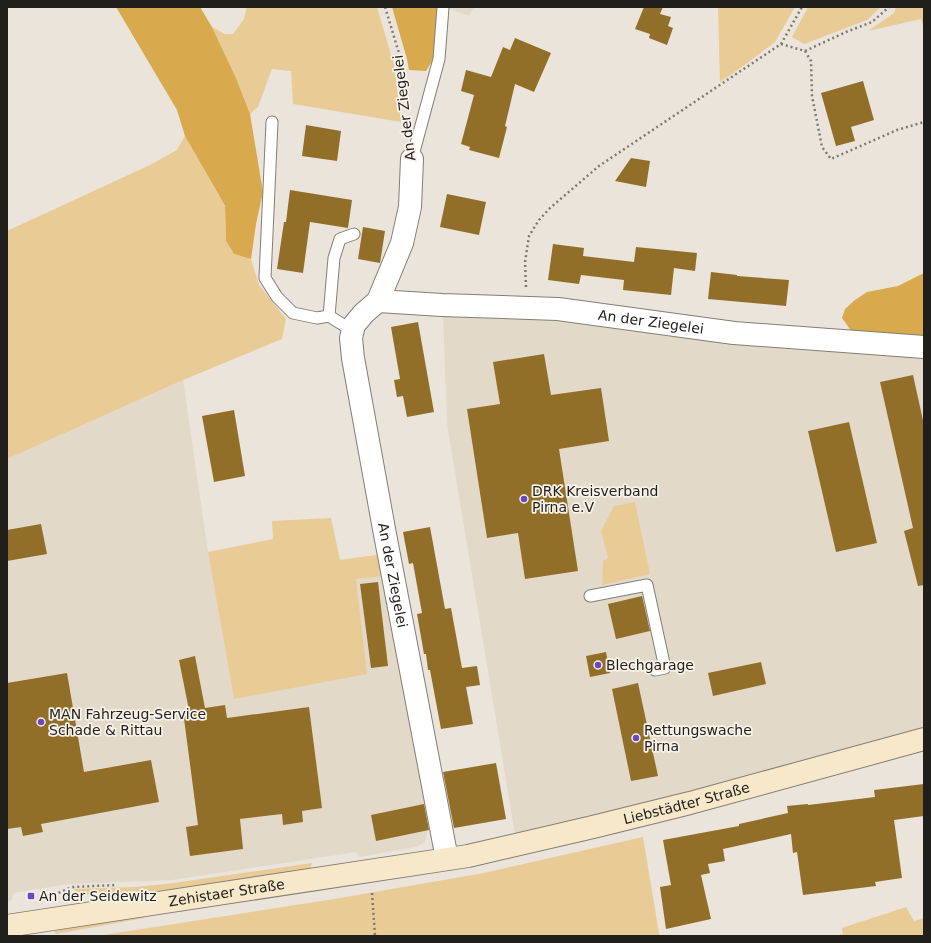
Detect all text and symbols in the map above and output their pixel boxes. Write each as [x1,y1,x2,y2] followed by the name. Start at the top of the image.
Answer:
[390,54,418,162] street label: An der Ziegelei
[597,307,705,337] street label: An der Ziegelei
[532,483,658,515] place label: DRK Kreisverband Pirna e.V
[519,494,529,504] marker: DRK Kreisverband Pirna e.V
[375,521,411,629] street label: An der Ziegelei
[606,657,694,673] place label: Blechgarage
[593,660,603,670] marker: Blechgarage
[49,706,206,738] place label: MAN Fahrzeug-Service Schade & Rittau
[36,717,46,727] marker: MAN Fahrzeug-Service Schade & Rittau
[644,722,752,754] place label: Rettungswache Pirna
[631,733,641,743] marker: Rettungswache Pirna
[622,779,751,827] street label: Liebstädter Straße
[167,876,286,909] street label: Zehistaer Straße
[39,888,157,904] place label: An der Seidewitz
[26,891,36,901] marker: An der Seidewitz

